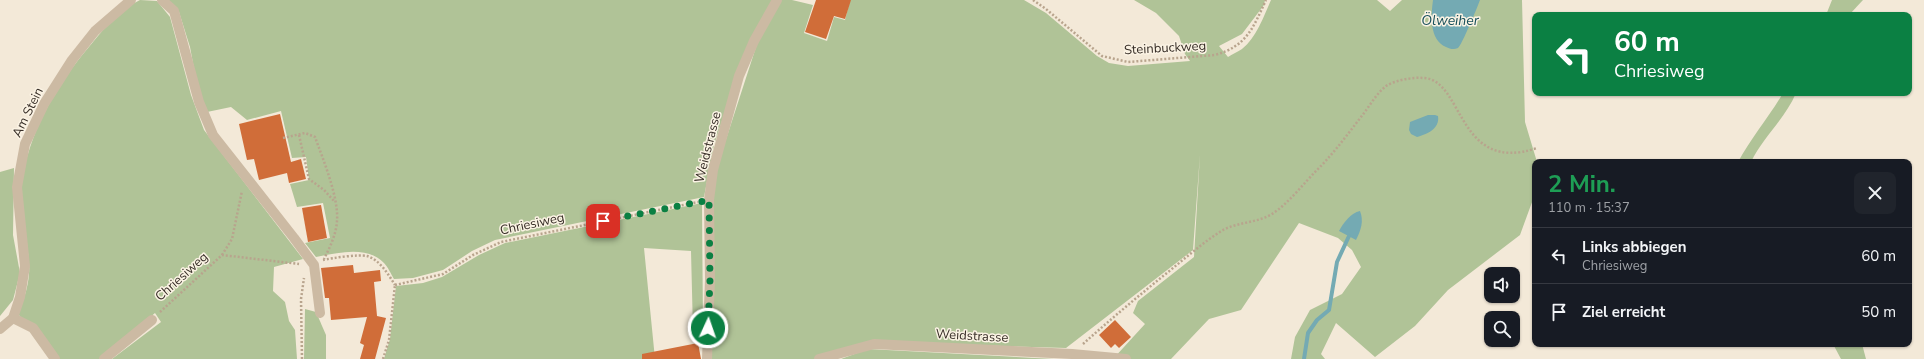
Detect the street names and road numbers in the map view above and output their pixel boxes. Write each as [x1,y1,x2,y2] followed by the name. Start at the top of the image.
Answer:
[1123,37,1207,59] street label: Steinbuckweg
[8,84,48,141] street label: Am Stein
[690,110,726,185] street label: Weidstrasse
[498,208,566,240] street label: Chriesiweg
[151,248,212,305] street label: Chriesiweg
[935,325,1009,347] street label: Weidstrasse

